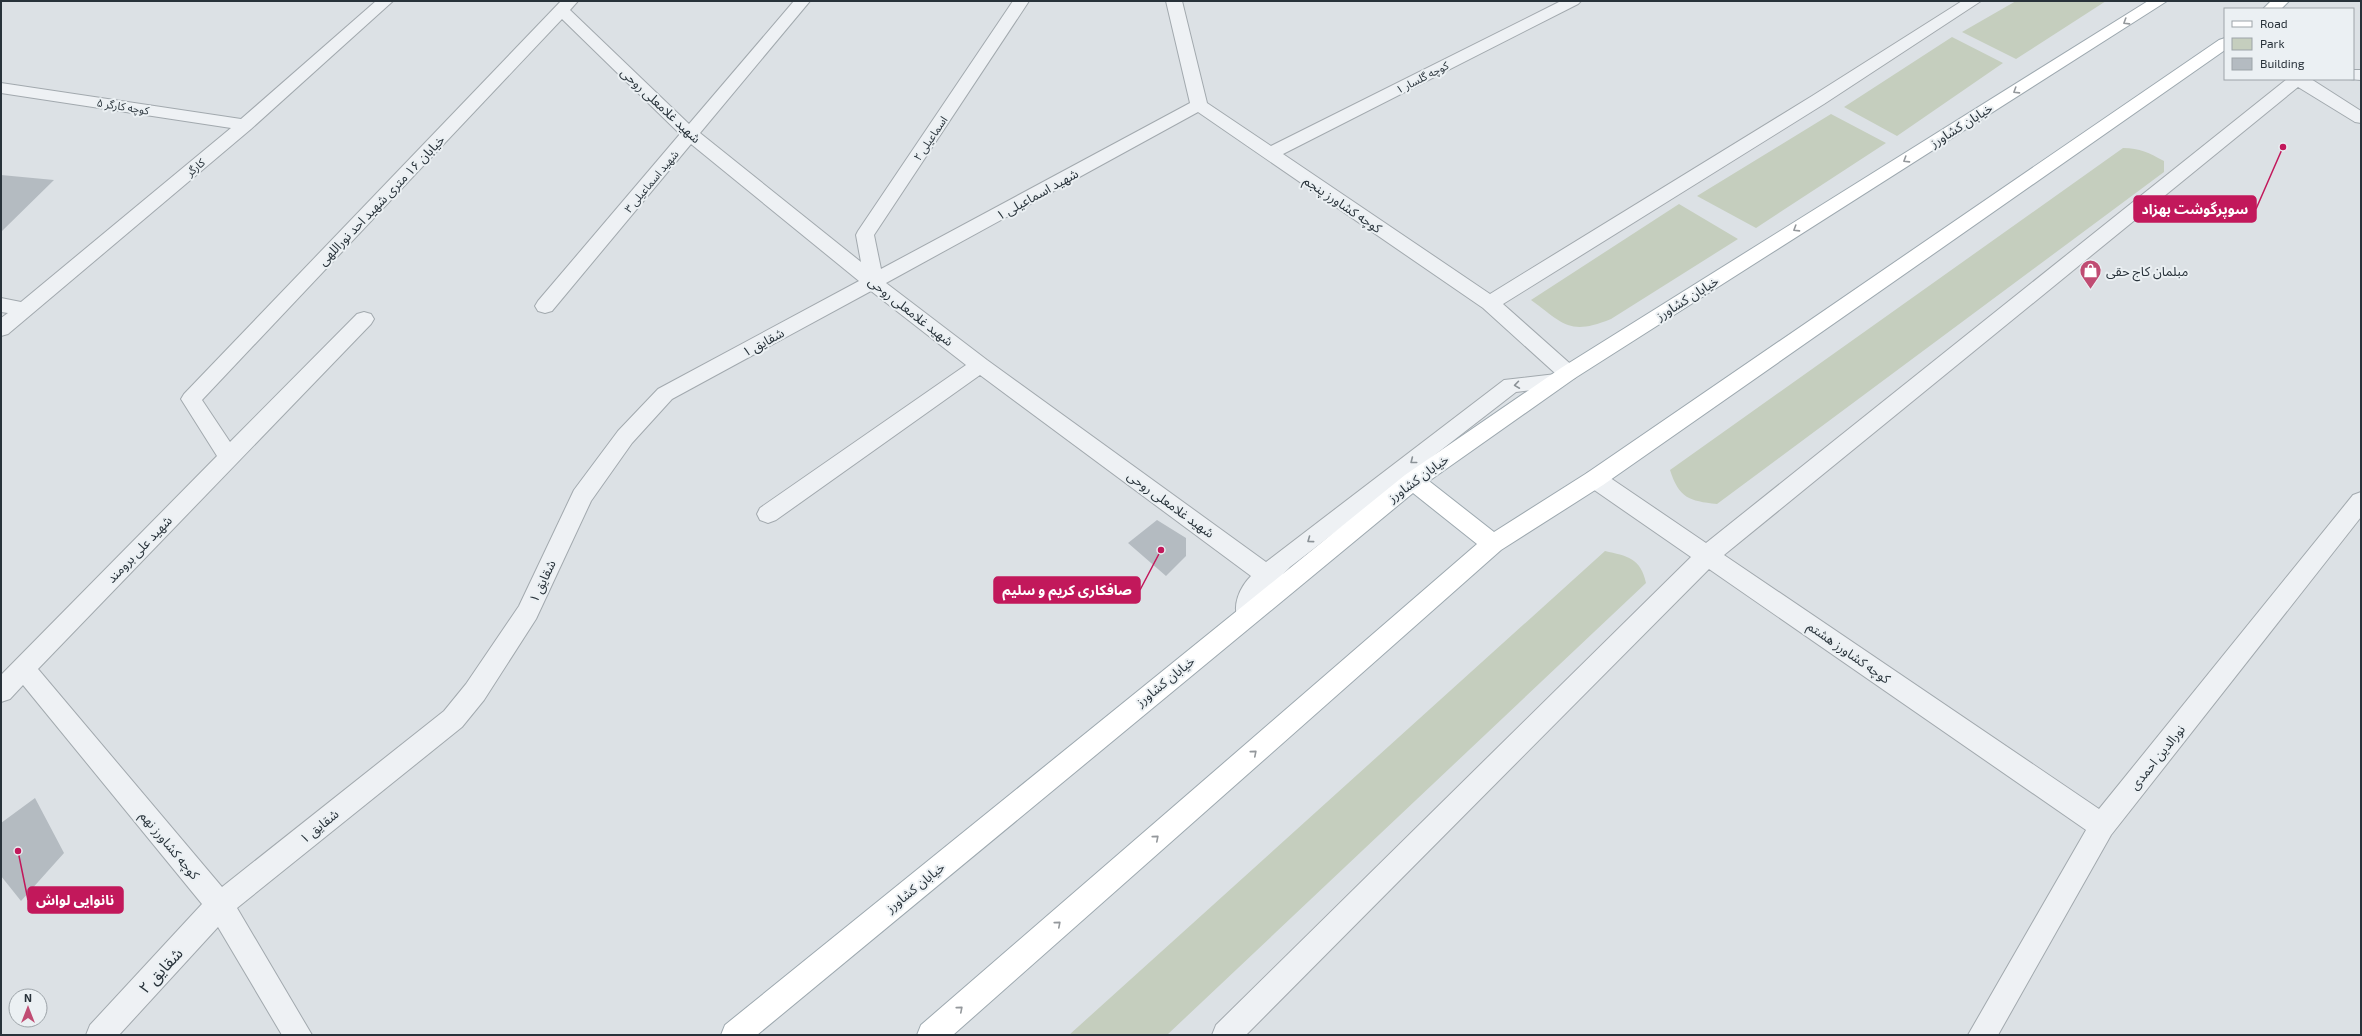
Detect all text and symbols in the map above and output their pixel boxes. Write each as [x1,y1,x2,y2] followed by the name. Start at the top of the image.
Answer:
[2224,8,2354,80] legend
[2260,16,2288,30] text: Road
[2123,17,2130,24] one-way arrow
[2260,36,2285,50] text: Park
[2260,56,2305,70] text: Building
[1394,58,1452,98] street label: کوچه گلسار ۱
[617,64,704,147] street label: شهید غلامعلی روحی
[2013,86,2020,94] one-way arrow
[95,95,151,119] street label: کوچه کارگر ۵
[1926,99,1996,152] street label: خیابان کشاورز
[910,113,950,163] street label: اسماعیلی ۲
[314,131,449,269] street label: خیابان ۱۶ متری شهید احد نوراللهی
[621,147,682,215] street label: شهید اسماعیلی ۳
[182,155,208,180] street label: کارگر
[1903,155,1910,163] one-way arrow
[993,165,1081,224] street label: شهید اسماعیلی ۱
[1299,172,1386,239] street label: کوچه کشاورز پنجم
[2134,196,2256,222] callout: سوپرگوشت بهزاد
[2142,200,2248,219] text: سوپرگوشت بهزاد
[1793,225,1800,232] one-way arrow
[2078,258,2104,291] shop icon: مبلمان کاج حقی
[2106,263,2188,282] place label: مبلمان کاج حقی
[1652,272,1722,325] street label: خیابان کشاورز
[865,273,957,350] street label: شهید غلامعلی روحی
[739,324,787,361] street label: شقایق ۱
[1514,380,1520,389] one-way arrow
[1384,450,1452,507] street label: خیابان کشاورز
[1410,456,1417,463] one-way arrow
[1124,467,1218,542] street label: شهید غلامعلی روحی
[103,512,176,587] street label: شهید علی برومند
[1307,535,1314,542] one-way arrow
[525,557,560,605] street label: شقایق ۱
[994,577,1140,603] callout: صافکاری کریم و سلیم
[1002,581,1132,601] text: صافکاری کریم و سلیم
[1803,617,1894,689] street label: کوچه کشاورز هشتم
[1132,652,1198,711] street label: خیابان کشاورز
[2126,721,2189,793] street label: نورالدین احمدی
[1249,751,1256,758] one-way arrow
[296,806,342,847] street label: شقایق ۱
[135,808,204,885] street label: کوچه کشاورز نهم
[1151,836,1159,843] one-way arrow
[882,858,948,917] street label: خیابان کشاورز
[28,887,123,913] callout: نانوایی لواش
[36,891,114,908] text: نانوایی لواش
[1053,921,1061,928] one-way arrow
[134,943,187,998] street label: شقایق ۲
[8,988,48,1028] north arrow
[24,991,32,1004] text: N
[955,1007,963,1014] one-way arrow

